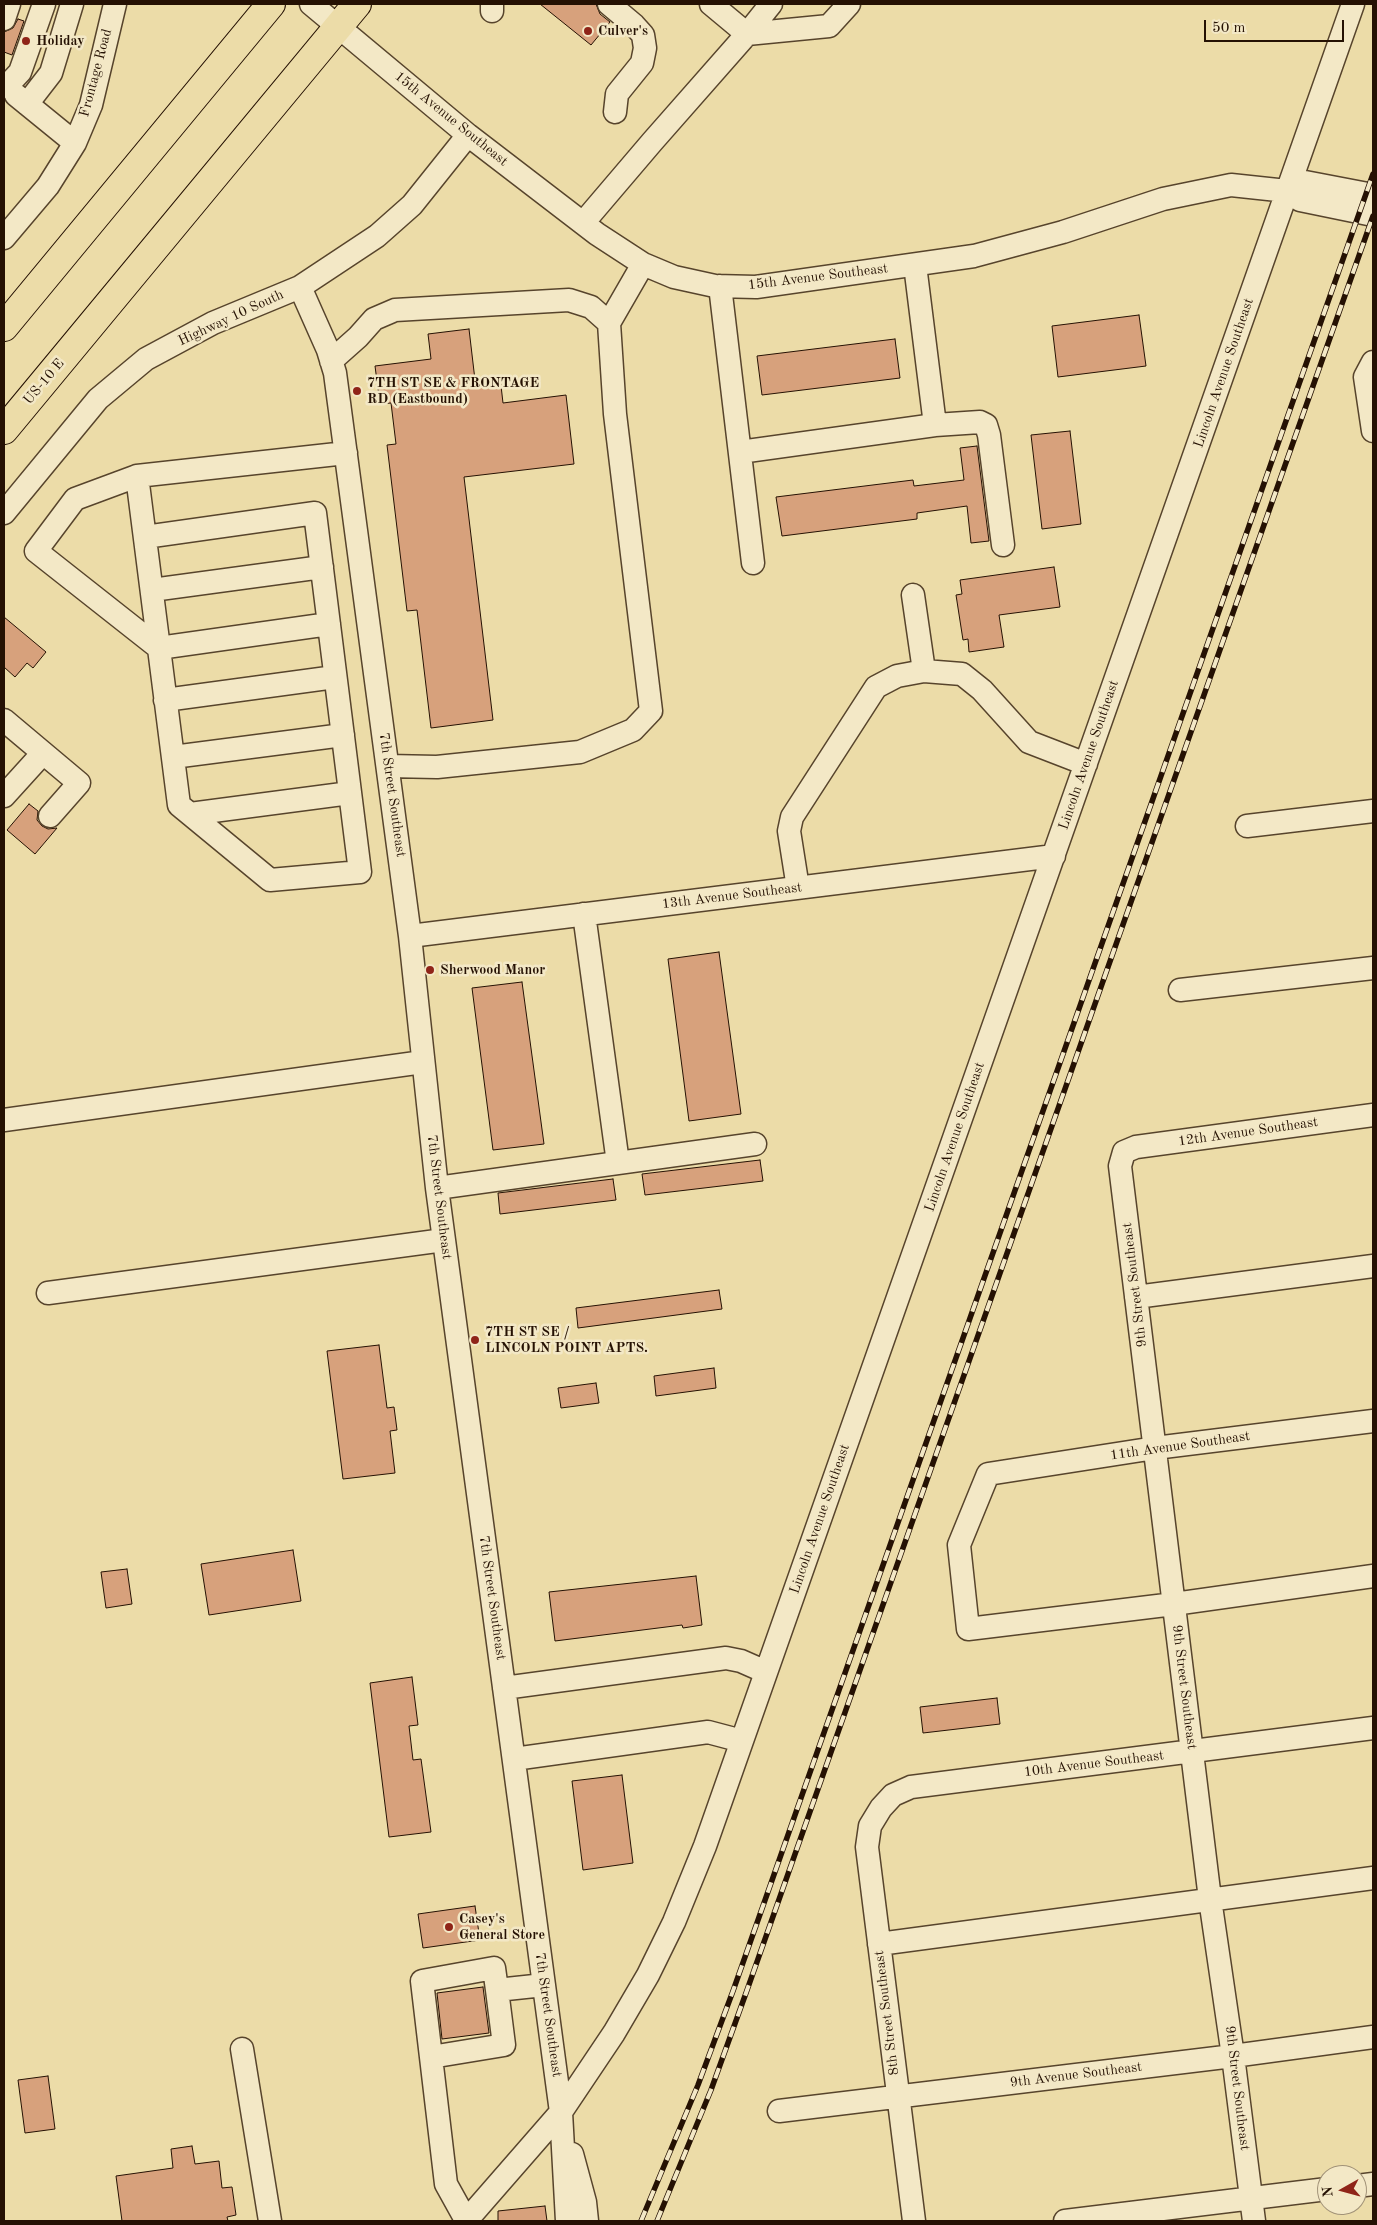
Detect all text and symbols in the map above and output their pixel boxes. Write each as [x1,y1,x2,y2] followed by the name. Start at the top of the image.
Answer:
[1207,10,1347,42] scale bar
[1212,21,1246,36] text: 50 m
[598,23,648,39] place label: Culver's
[582,25,594,37] marker: Culver's
[76,27,116,119] street label: Frontage Road
[36,33,85,49] place label: Holiday
[20,35,32,47] marker: Holiday
[391,68,511,170] street label: 15th Avenue Southeast
[747,260,889,294] street label: 15th Avenue Southeast
[176,286,286,350] street label: Highway 10 South
[1190,296,1258,450] street label: Lincoln Avenue Southeast
[20,356,68,408] street label: US-10 E
[367,375,539,408] place label: 7TH ST SE & FRONTAGE RD (Eastbound)
[351,385,363,397] marker: 7TH ST SE & FRONTAGE RD (Eastbound)
[1055,678,1123,832] street label: Lincoln Avenue Southeast
[375,732,409,858] street label: 7th Street Southeast
[661,879,803,913] street label: 13th Avenue Southeast
[440,962,545,978] place label: Sherwood Manor
[424,964,436,976] marker: Sherwood Manor
[921,1060,989,1214] street label: Lincoln Avenue Southeast
[1177,1114,1319,1150] street label: 12th Avenue Southeast
[423,1134,455,1260] street label: 7th Street Southeast
[1119,1222,1151,1348] street label: 9th Street Southeast
[485,1324,648,1356] place label: 7TH ST SE / LINCOLN POINT APTS.
[469,1334,481,1346] marker: 7TH ST SE / LINCOLN POINT APTS.
[1109,1428,1251,1464] street label: 11th Avenue Southeast
[786,1442,854,1596] street label: Lincoln Avenue Southeast
[475,1535,509,1661] street label: 7th Street Southeast
[1168,1624,1200,1750] street label: 9th Street Southeast
[1023,1747,1165,1781] street label: 10th Avenue Southeast
[459,1911,545,1944] place label: Casey's General Store
[443,1921,455,1933] marker: Casey's General Store
[871,1950,903,2076] street label: 8th Street Southeast
[531,1952,565,2078] street label: 7th Street Southeast
[1221,2025,1253,2151] street label: 9th Street Southeast
[1009,2059,1143,2091] street label: 9th Avenue Southeast
[1317,2165,1367,2215] north arrow
[1321,2186,1336,2198] text: N

